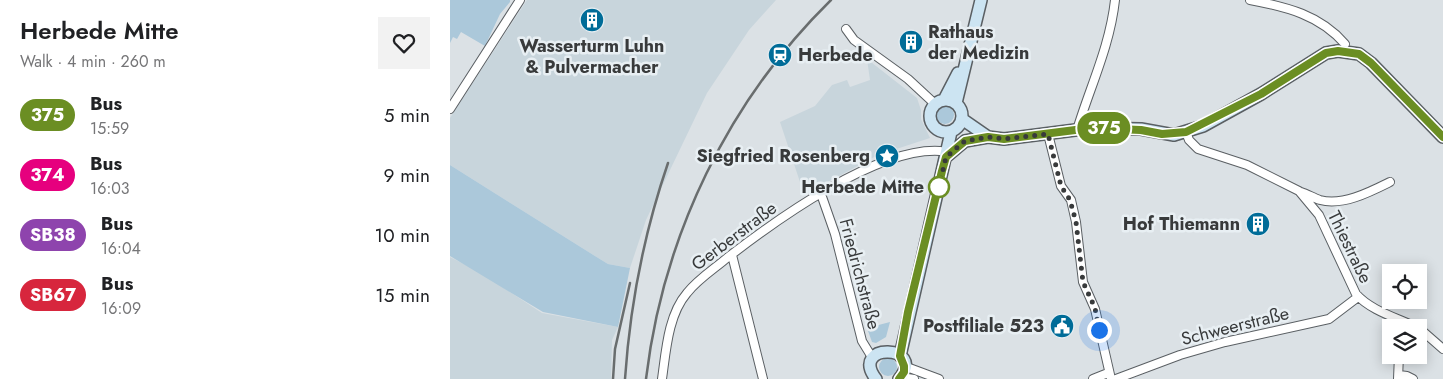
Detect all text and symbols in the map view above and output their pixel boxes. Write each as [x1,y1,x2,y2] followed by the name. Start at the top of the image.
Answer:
[579,7,605,33] building icon: Wasserturm Luhn & Pulvermacher
[20,13,178,48] text: Herbede Mitte
[378,17,430,69] button: heart
[928,19,1029,66] place label: Rathaus der Medizin
[898,29,924,55] building icon: Rathaus der Medizin
[520,33,664,80] place label: Wasserturm Luhn & Pulvermacher
[767,42,793,68] station icon: Herbede
[798,42,873,68] place label: Herbede
[20,50,166,73] text: Walk · 4 min · 260 m
[90,90,122,117] text: Bus
[31,102,64,128] text: 375
[384,102,430,129] text: 5 min
[1075,112,1133,144] line badge: 375
[1087,115,1121,141] text: 375
[90,117,129,140] text: 15:59
[696,143,870,169] place label: Siegfried Rosenberg
[874,143,900,169] place icon: Siegfried Rosenberg
[90,150,122,177] text: Bus
[30,162,65,188] text: 374
[384,162,430,189] text: 9 min
[801,174,924,200] place label: Herbede Mitte
[928,176,950,198] marker: Herbede Mitte
[90,177,130,200] text: 16:03
[686,195,782,277] street label: Gerberstraße
[1321,206,1379,288] street label: Thiestraße
[101,210,133,237] text: Bus
[1123,211,1240,237] place label: Hof Thiemann
[1245,211,1271,237] building icon: Hof Thiemann
[833,216,887,332] street label: Friedrichstraße
[30,222,76,248] text: SB38
[375,222,430,249] text: 10 min
[101,237,141,260] text: 16:04
[1382,264,1427,364] map controls
[1382,264,1427,309] button: locate
[101,270,133,297] text: Bus
[30,282,76,308] text: SB67
[375,282,430,309] text: 15 min
[101,297,141,320] text: 16:09
[1178,300,1292,352] street label: Schweerstraße
[923,313,1044,339] place label: Postfiliale 523
[1049,313,1075,339] public building icon: Postfiliale 523
[1087,318,1112,343] your location
[1382,319,1427,364] button: layers

